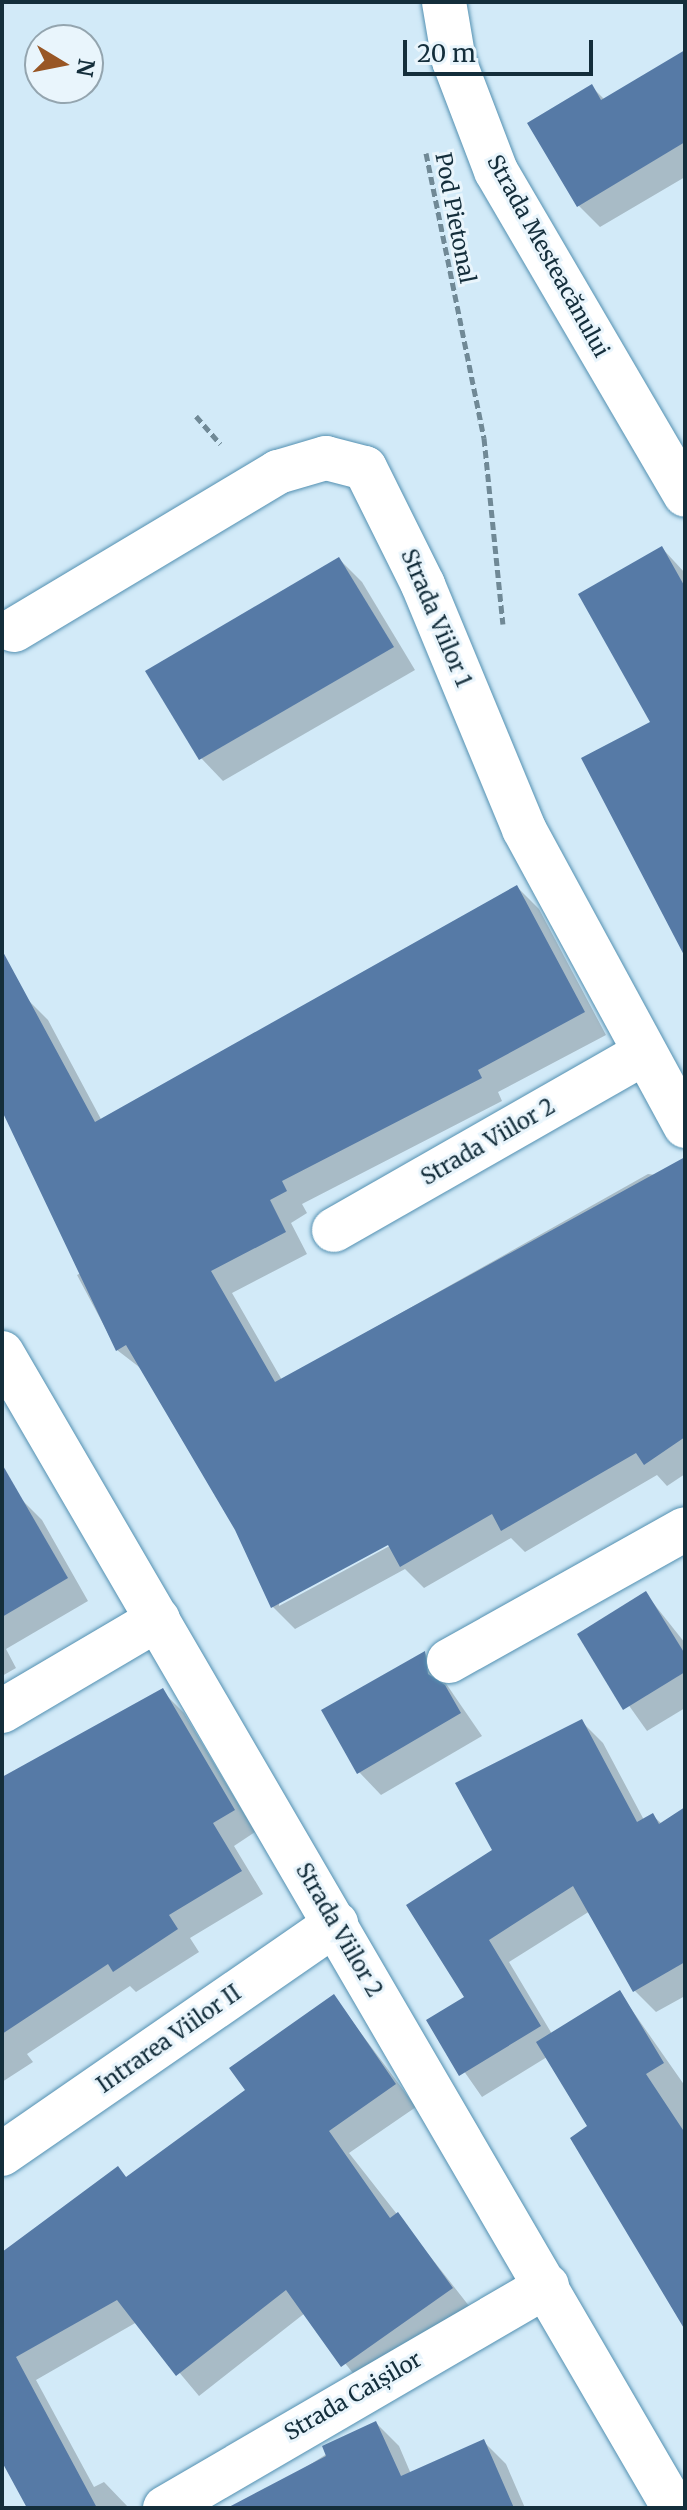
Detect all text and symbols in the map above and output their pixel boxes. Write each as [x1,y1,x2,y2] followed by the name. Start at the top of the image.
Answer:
[24,24,104,104] north arrow
[407,24,597,74] scale bar
[417,38,476,69] text: 20 m
[70,57,101,79] text: N
[429,150,481,286] street label: Pod Pietonal
[481,150,615,362] street label: Strada Mesteacănului
[395,545,477,691] street label: Strada Viilor 1
[416,1093,560,1191] street label: Strada Viilor 2
[290,1858,388,2002] street label: Strada Viilor 2
[92,1979,246,2099] street label: Intrarea Viilor II
[280,2346,426,2446] street label: Strada Caișilor

